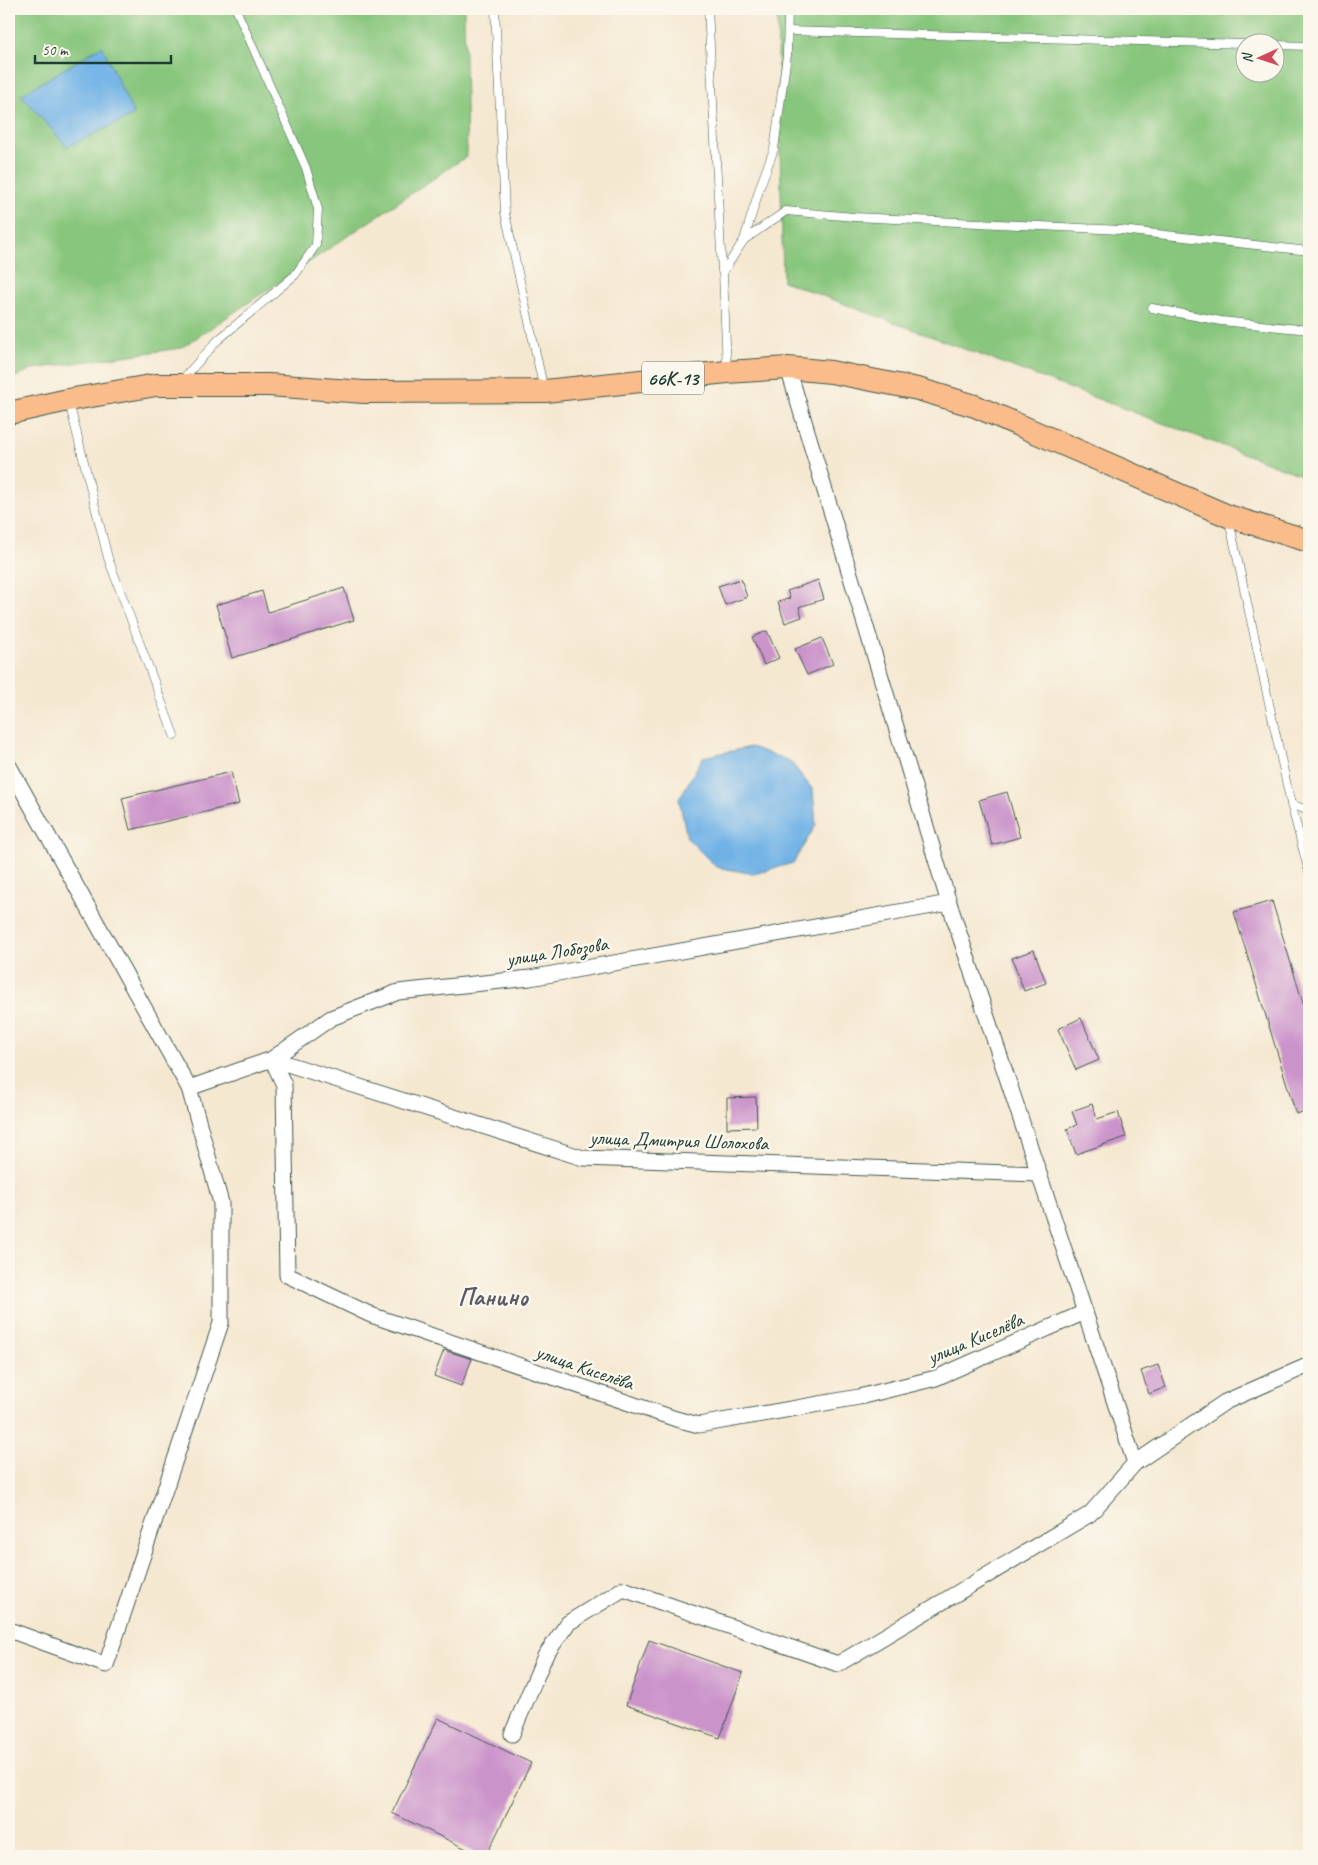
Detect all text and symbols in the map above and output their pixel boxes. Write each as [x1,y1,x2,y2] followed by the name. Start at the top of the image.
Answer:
[35,32,171,64] scale bar
[1236,32,1286,82] north arrow
[42,41,69,60] text: 50 m
[1239,52,1256,63] text: N
[642,362,704,394] road number: 66К-13
[504,931,611,973] street label: улица Лобозова
[588,1125,770,1156] street label: улица Дмитрия Шолохова
[458,1281,529,1313] district label: Панино
[923,1307,1028,1370] street label: улица Киселёва
[532,1339,638,1396] street label: улица Киселёва

